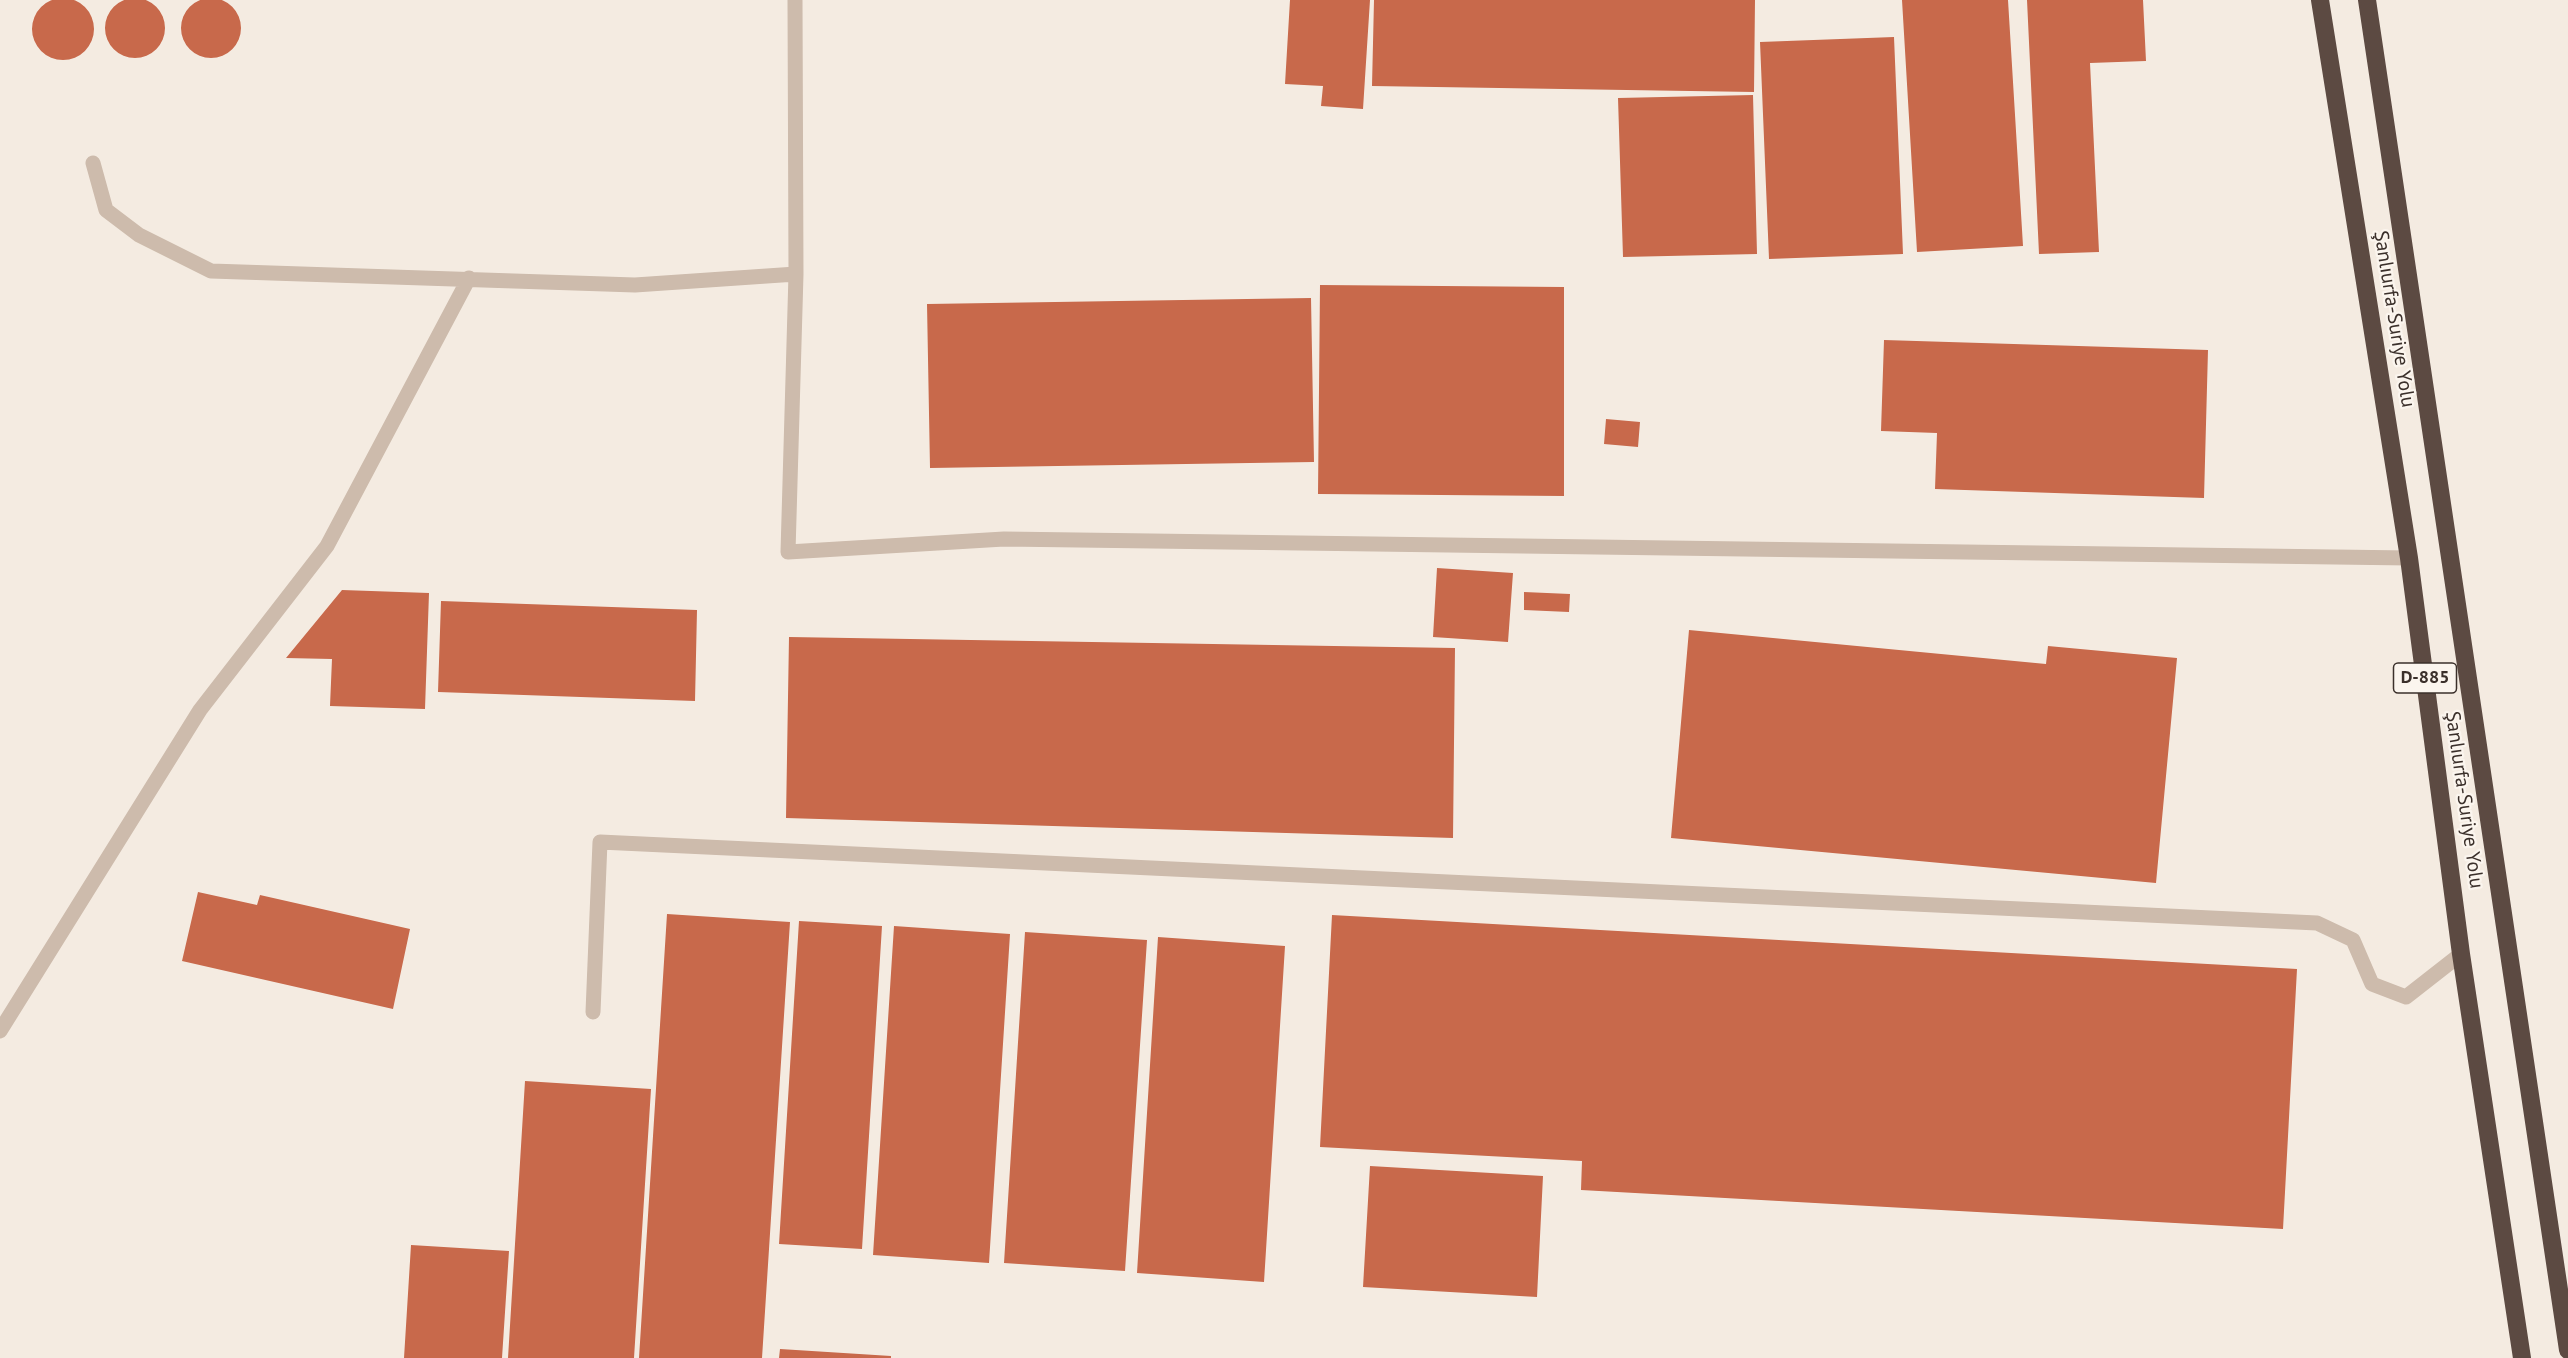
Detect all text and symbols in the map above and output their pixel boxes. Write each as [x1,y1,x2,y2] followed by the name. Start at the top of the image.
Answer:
[2368,229,2420,409] street label: Şanlıurfa-Suriye Yolu
[2394,663,2456,693] road number: D-885
[2440,710,2488,890] street label: Şanlıurfa-Suriye Yolu

